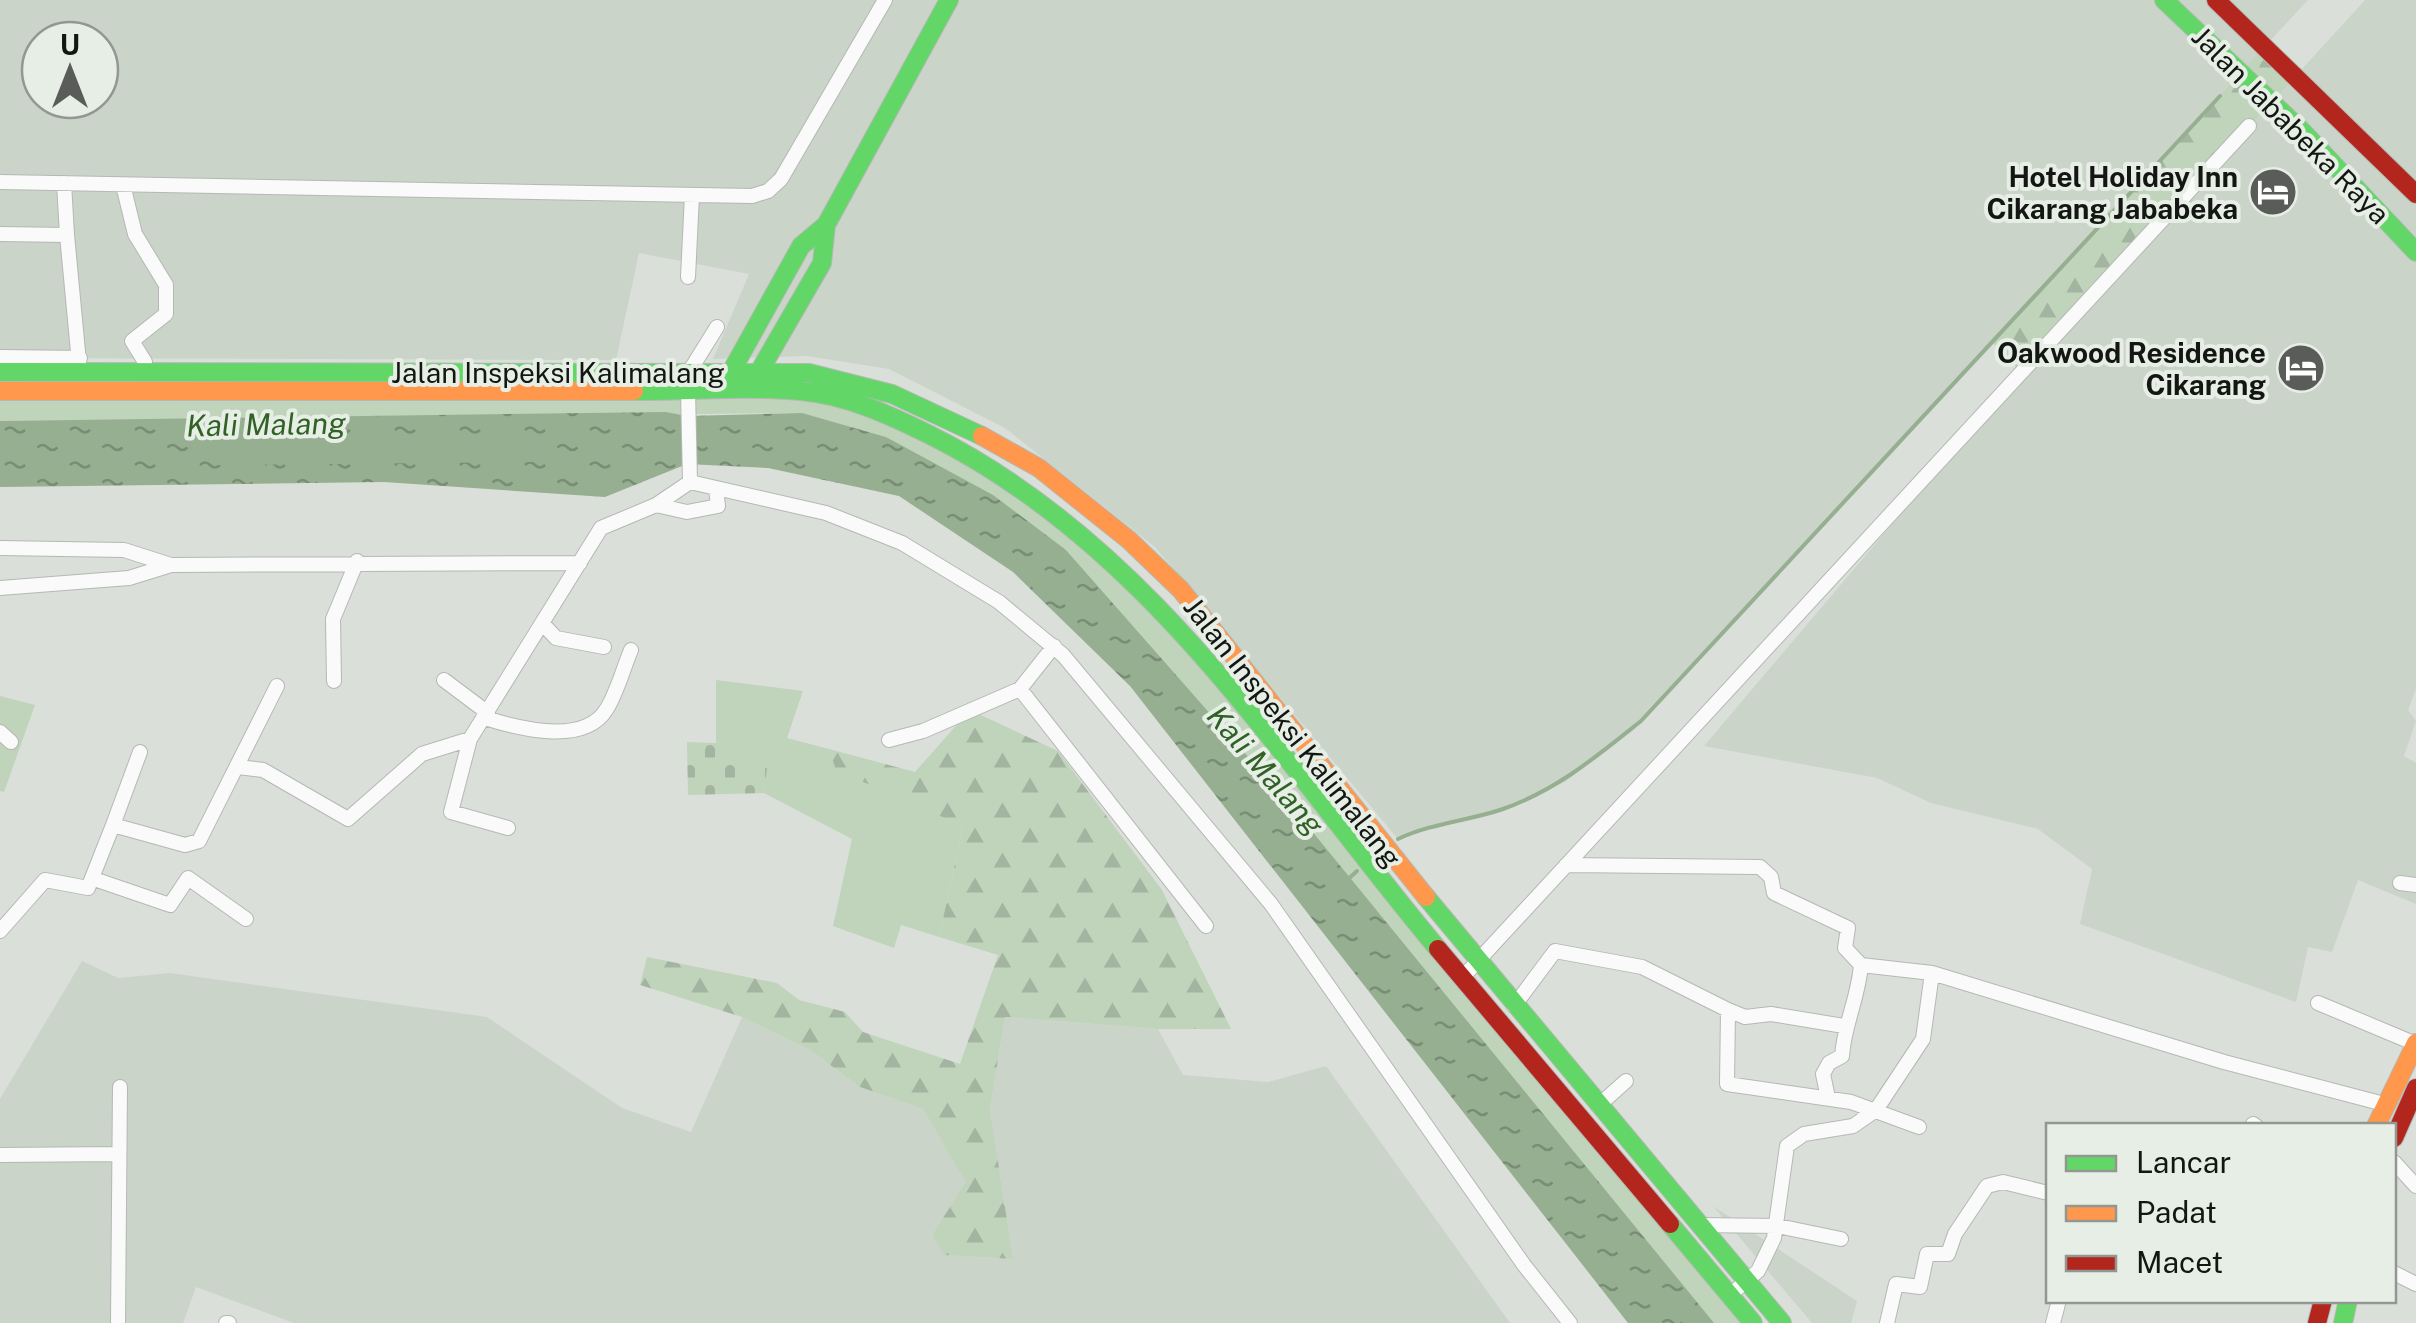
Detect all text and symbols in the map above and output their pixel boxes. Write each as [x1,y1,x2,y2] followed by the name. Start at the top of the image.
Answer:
[2185,19,2397,231] street label: Jalan Jababeka Raya
[20,20,120,120] north arrow
[60,28,80,61] text: U
[1986,160,2238,225] place label: Hotel Holiday Inn Cikarang Jababeka
[2247,166,2299,218] hotel icon: Hotel Holiday Inn Cikarang Jababeka
[1997,336,2266,401] place label: Oakwood Residence Cikarang
[2275,342,2327,394] hotel icon: Oakwood Residence Cikarang
[391,356,725,389] street label: Jalan Inspeksi Kalimalang
[186,405,346,443] water label: Kali Malang
[1177,590,1409,874] street label: Jalan Inspeksi Kalimalang
[1200,698,1332,842] water label: Kali Malang
[2046,1123,2396,1303] legend
[2136,1144,2231,1180] text: Lancar
[2136,1194,2217,1230] text: Padat
[2136,1244,2223,1280] text: Macet

